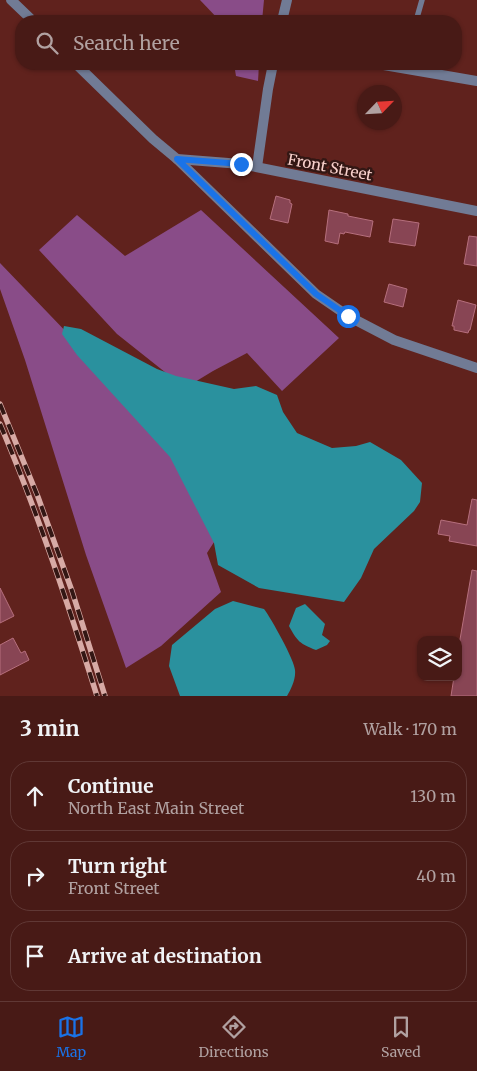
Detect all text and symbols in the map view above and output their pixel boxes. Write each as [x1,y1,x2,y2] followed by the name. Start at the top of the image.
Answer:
[15,15,462,70] search box
[33,29,61,57] icon: search
[73,31,180,55] text: Search here
[357,85,402,130] north arrow
[286,149,374,185] street label: Front Street
[230,153,253,176] route end
[337,305,360,328] route start
[417,636,462,681] map controls
[417,636,462,681] button: layers
[20,715,79,742] text: 3 min
[364,719,457,739] text: Walk · 170 m
[68,774,154,798] text: Continue
[21,782,49,810] icon: ahead
[410,786,456,806] text: 130 m
[68,798,244,818] text: North East Main Street
[68,854,167,878] text: Turn right
[21,862,49,890] icon: right
[416,866,456,886] text: 40 m
[68,878,160,898] text: Front Street
[21,942,49,970] icon: arrive
[68,944,262,968] text: Arrive at destination
[56,1013,86,1061] tab: Map
[199,1013,269,1061] tab: Directions
[381,1013,421,1061] tab: Saved

